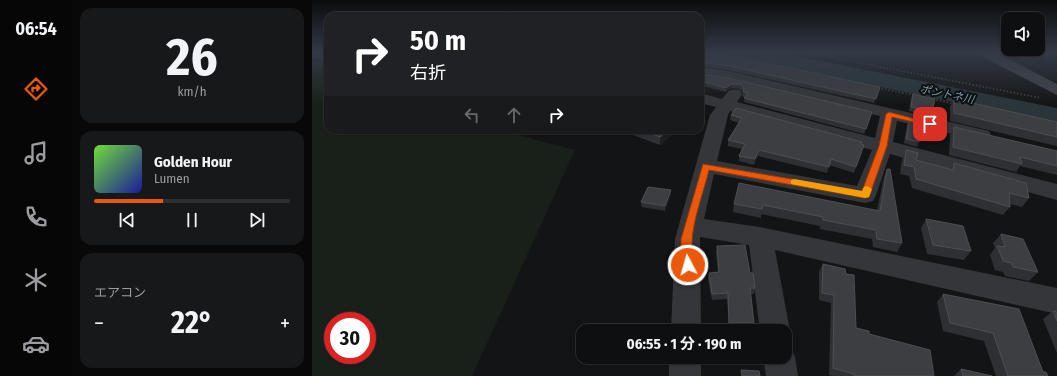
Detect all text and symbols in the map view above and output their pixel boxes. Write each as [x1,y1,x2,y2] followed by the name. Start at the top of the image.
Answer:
[1001,12,1045,56] map controls
[1001,12,1045,56] button: sound
[15,18,57,40] text: 06:54
[410,24,466,57] text: 50 m
[166,26,218,89] text: 26
[344,28,396,80] icon: right
[410,62,446,84] text: 右折
[22,75,50,103] icon: directions
[919,82,976,107] water label: ポントネ川
[178,84,207,99] text: km/h
[461,104,483,126] icon: left
[503,104,525,126] icon: ahead
[545,104,567,126] icon: right
[913,107,947,141] pin
[919,113,941,135] icon: arrive
[22,139,50,167] icon: music
[154,153,232,171] text: Golden Hour
[154,171,190,186] text: Lumen
[22,203,50,231] icon: phone
[116,209,138,231] icon: previous
[181,209,203,231] icon: pause
[246,209,268,231] icon: next
[667,244,709,286] position arrow
[22,266,50,294] icon: climate
[94,285,146,300] text: エアコン
[171,305,213,341] text: 22°
[94,310,104,337] text: −
[280,310,290,337] text: +
[324,312,376,364] speed limit sign: 30
[22,330,50,358] icon: car
[627,335,741,353] text: 06:55 · 1 分 · 190 m

